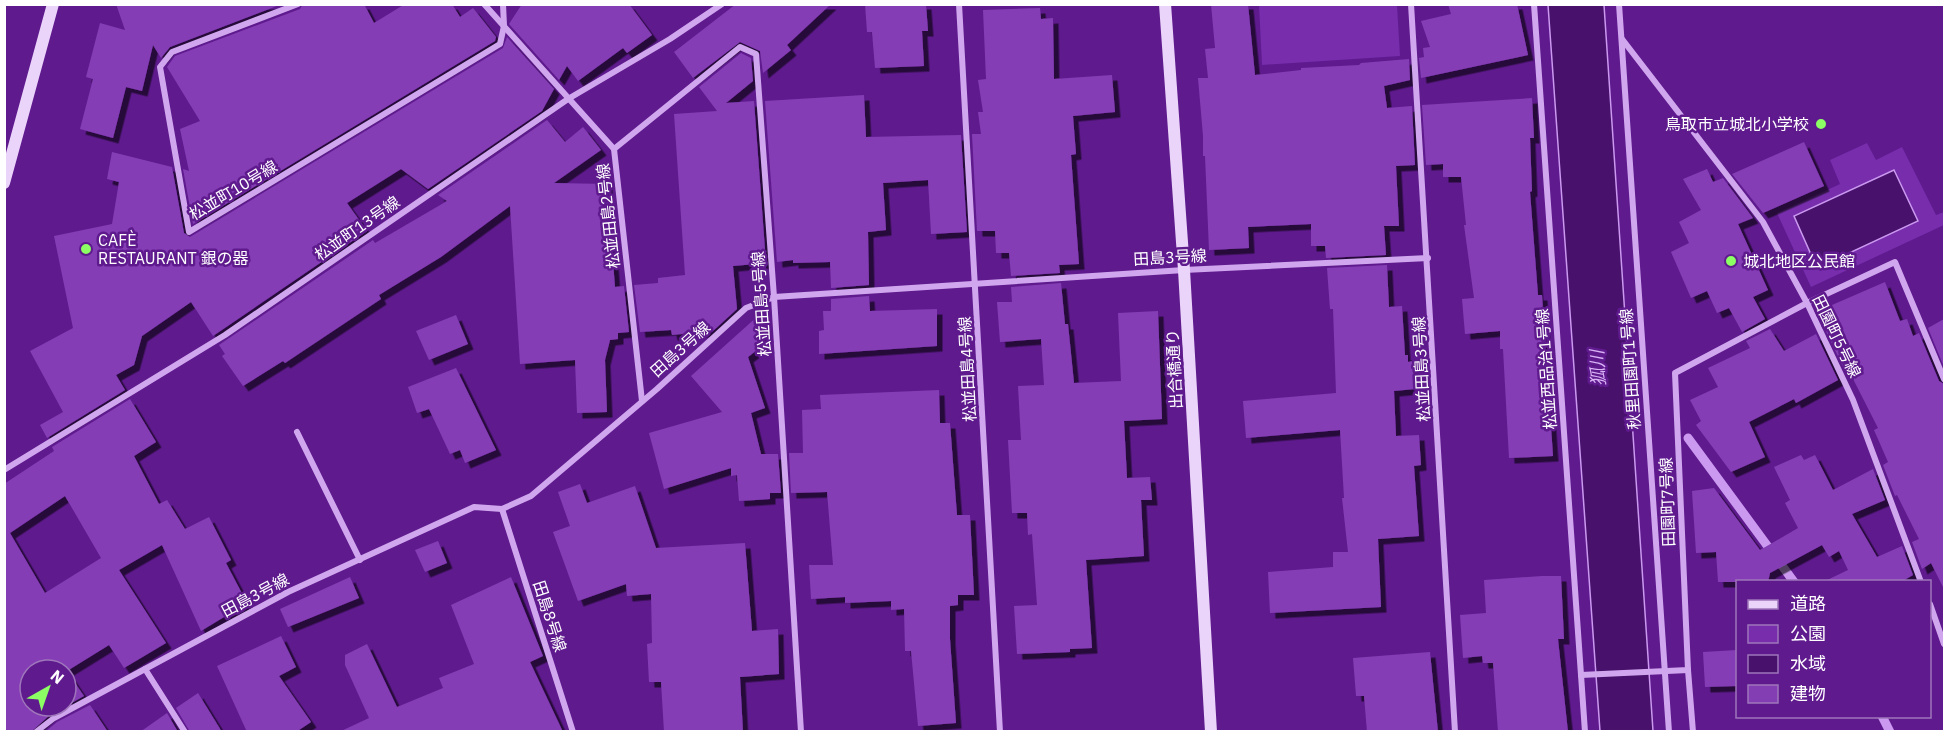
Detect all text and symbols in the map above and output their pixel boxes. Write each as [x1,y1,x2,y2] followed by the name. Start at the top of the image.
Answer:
[1665,114,1809,134] place label: 鳥取市立城北小学校
[1814,117,1828,131] marker: 鳥取市立城北小学校
[185,156,281,224] street label: 松並町10号線
[593,162,623,270] street label: 松並田島2号線
[311,191,403,265] street label: 松並町13号線
[98,229,248,268] place label: CAFÈ RESTAURANT 銀の器
[79,242,93,256] marker: CAFÈ RESTAURANT 銀の器
[1133,245,1207,269] street label: 田島3号線
[747,251,775,357] street label: 松並田島5号線
[1743,251,1855,271] place label: 城北地区公民館
[1724,254,1738,268] marker: 城北地区公民館
[1808,291,1866,381] street label: 田園町5号線
[1532,308,1560,430] street label: 松並西品治1号線
[1616,308,1644,430] street label: 秋里田園町1号線
[954,316,980,422] street label: 松並田島4号線
[1408,316,1434,422] street label: 松並田島3号線
[646,317,714,381] street label: 田島3号線
[1162,329,1186,409] street label: 出合橋通り
[1585,347,1610,387] water label: 狐川
[1655,457,1679,547] street label: 田園町7号線
[218,569,292,621] street label: 田島3号線
[529,578,571,654] street label: 田島8号線
[1736,580,1931,718] legend
[1790,592,1826,615] text: 道路
[1790,622,1826,645] text: 公園
[1790,652,1826,675] text: 水域
[18,658,78,718] north arrow
[47,665,69,688] text: N
[1790,682,1826,705] text: 建物

